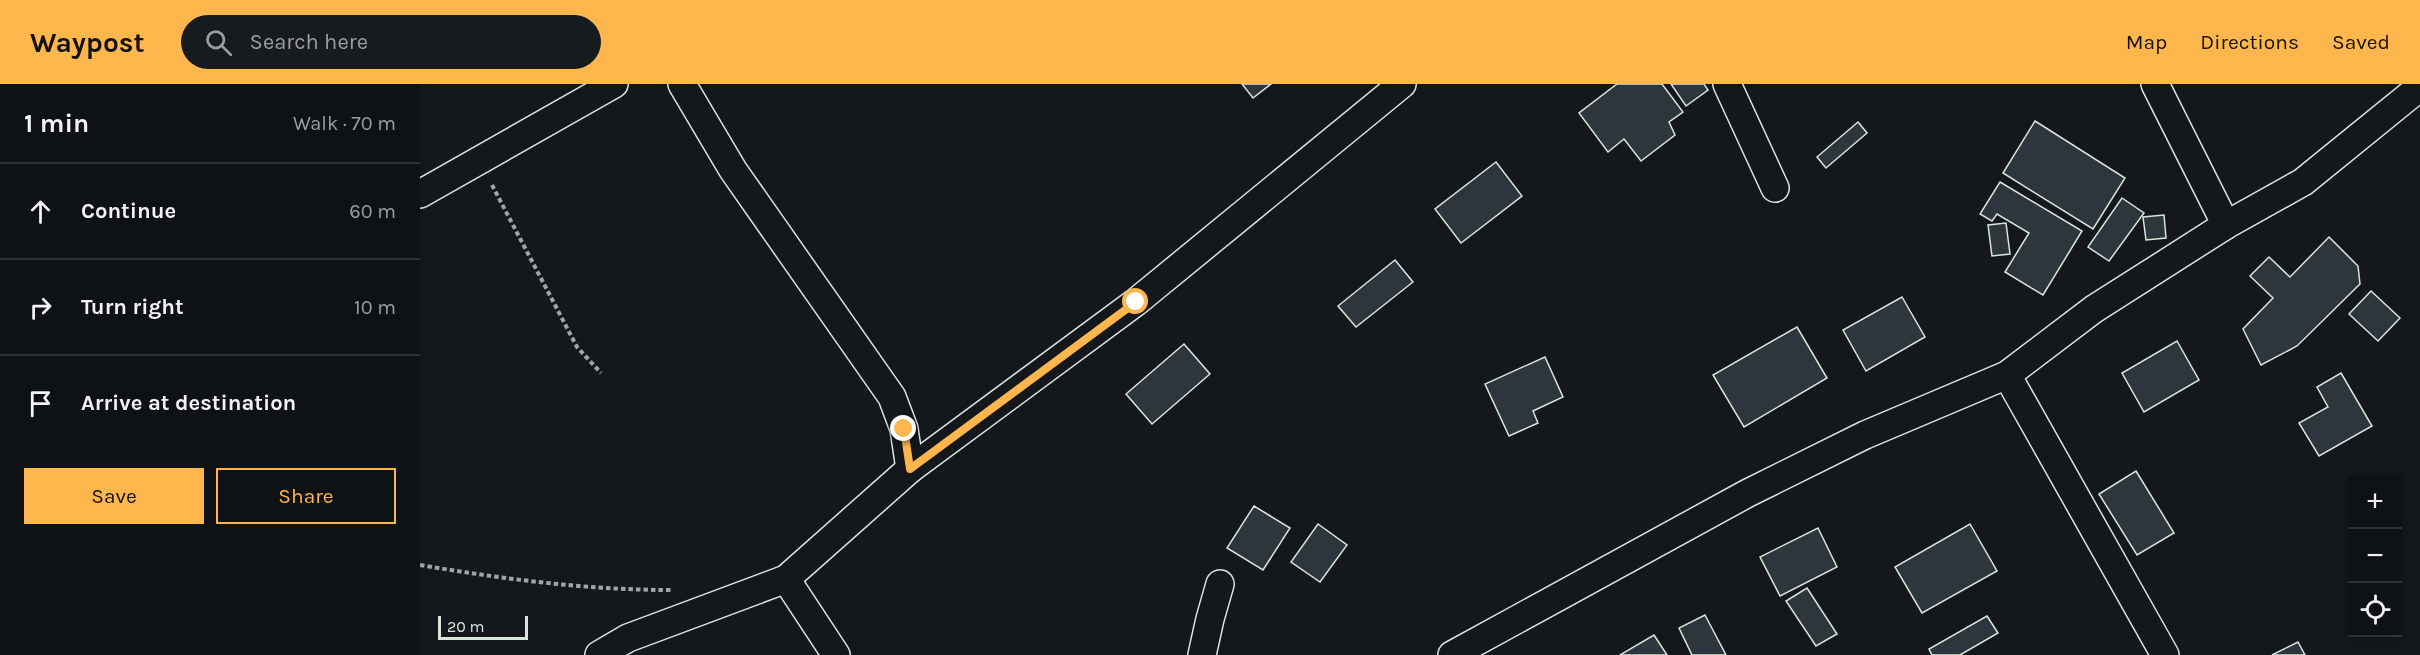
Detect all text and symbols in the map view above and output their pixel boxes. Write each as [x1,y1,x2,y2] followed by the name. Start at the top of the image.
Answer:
[181,15,601,69] search box
[30,26,145,59] text: Waypost
[202,26,235,59] icon: search
[250,29,368,55] text: Search here
[2126,30,2167,54] text: Map
[2200,30,2299,54] text: Directions
[2332,30,2390,54] text: Saved
[24,108,89,139] text: 1 min
[293,112,396,135] text: Walk · 70 m
[24,195,57,228] icon: ahead
[81,198,176,224] text: Continue
[349,200,396,223] text: 60 m
[1122,288,1148,314] route start
[24,291,57,324] icon: right
[81,294,184,320] text: Turn right
[354,296,396,319] text: 10 m
[24,387,57,420] icon: arrive
[81,390,296,416] text: Arrive at destination
[890,415,916,441] route end
[24,468,204,524] button: Save
[216,468,396,524] button: Share
[2348,475,2402,637] map controls
[2348,475,2402,529] button: +
[2348,529,2402,583] button: −
[2348,583,2402,637] button: locate
[438,613,528,640] scale bar
[447,617,485,636] text: 20 m

